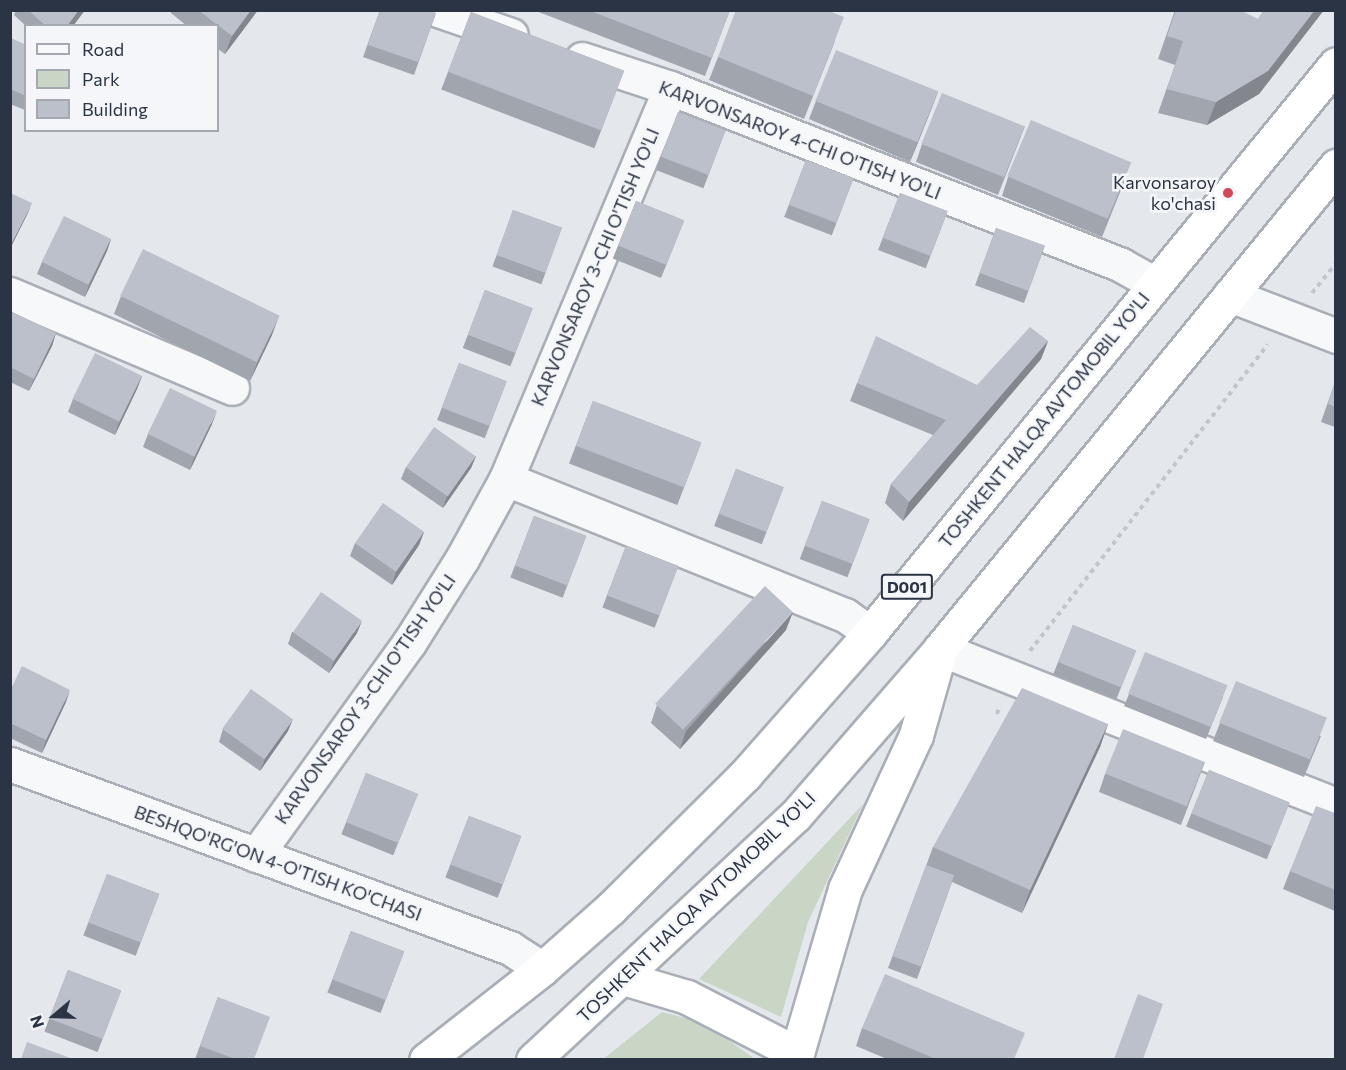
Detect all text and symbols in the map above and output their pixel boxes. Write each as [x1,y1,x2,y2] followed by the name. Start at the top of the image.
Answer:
[24,24,219,132] legend
[82,38,124,60] text: Road
[82,68,120,90] text: Park
[656,76,944,204] street label: KARVONSAROY 4-CHI O'TISH YO'LI
[82,98,148,120] text: Building
[526,125,664,409] street label: KARVONSAROY 3-CHI O'TISH YO'LI
[1113,172,1216,214] place label: Karvonsaroy ko'chasi
[1221,186,1235,200] marker: Karvonsaroy ko'chasi
[934,288,1154,552] street label: TOSHKENT HALQA AVTOMOBIL YO'LI
[270,570,460,828] street label: KARVONSAROY 3-CHI O'TISH YO'LI
[880,574,934,600] road number: D001
[573,787,819,1027] street label: TOSHKENT HALQA AVTOMOBIL YO'LI
[131,801,425,925] street label: BESHQO'RG'ON 4-O'TISH KO'CHASI
[24,986,84,1046] north arrow
[26,1013,47,1031] text: N

